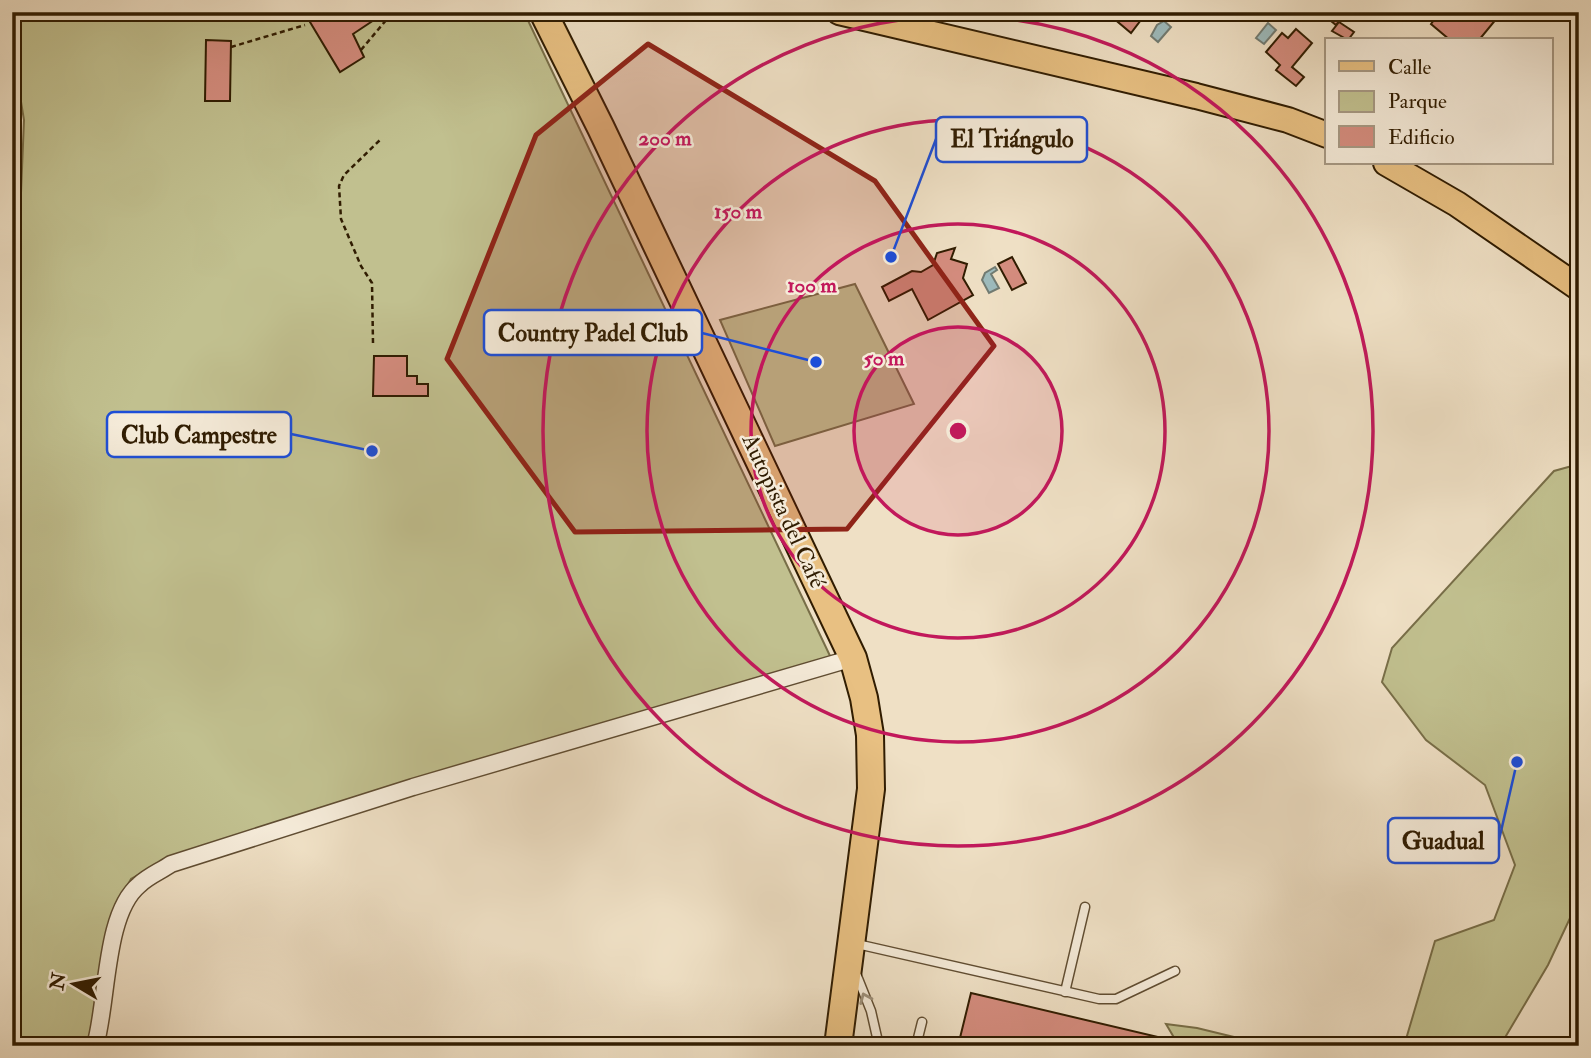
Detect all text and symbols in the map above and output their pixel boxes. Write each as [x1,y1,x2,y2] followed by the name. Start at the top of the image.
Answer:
[1325,38,1552,164] legend
[1388,54,1432,81] text: Calle
[1388,88,1447,115] text: Parque
[936,117,1087,162] callout: El Triángulo
[950,124,1074,155] text: El Triángulo
[1388,124,1455,151] text: Edificio
[639,125,692,152] text: 200 m
[714,198,763,225] text: 150 m
[787,272,838,299] text: 100 m
[484,310,702,355] callout: Country Padel Club
[498,318,688,349] text: Country Padel Club
[864,345,905,372] text: 50 m
[107,412,291,457] callout: Club Campestre
[946,419,970,443] centre of rings
[121,420,277,451] text: Club Campestre
[734,428,833,594] street label: Autopista del Café
[1388,818,1499,863] callout: Guadual
[1402,826,1485,857] text: Guadual
[38,950,108,1020] north arrow
[45,970,72,993] text: N
[860,993,874,1005] one-way arrow

